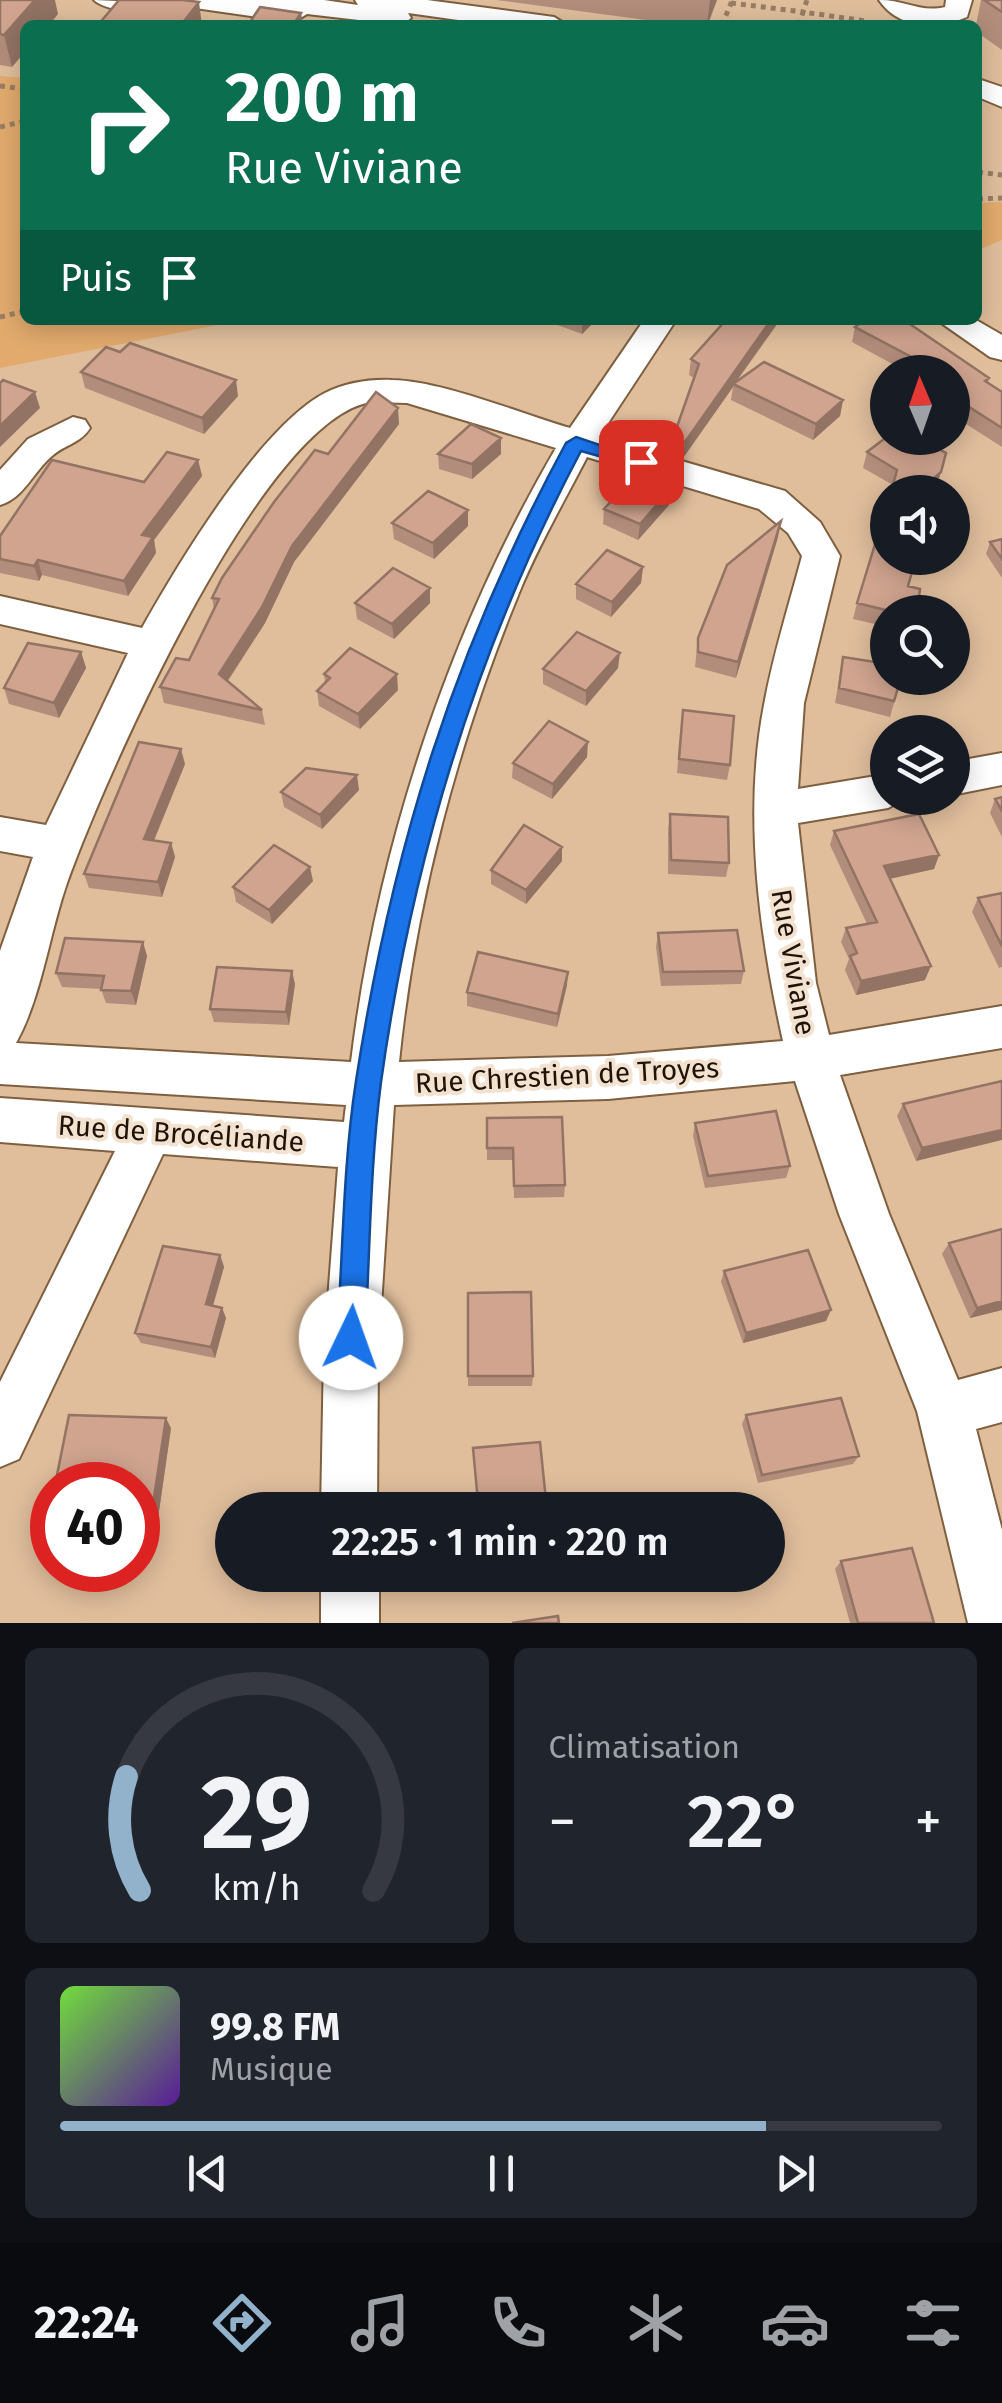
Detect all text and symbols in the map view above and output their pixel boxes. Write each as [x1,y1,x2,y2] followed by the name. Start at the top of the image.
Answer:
[225,56,419,140] text: 200 m
[60,60,190,190] icon: right
[225,141,463,195] text: Rue Viviane
[152,250,207,305] icon: arrive
[60,255,132,301] text: Puis
[870,355,970,455] north arrow
[870,355,970,815] map controls
[599,420,684,505] pin
[614,435,669,490] icon: arrive
[870,475,970,575] button: sound
[870,595,970,695] button: search
[870,715,970,815] button: layers
[764,886,823,1038] street label: Rue Viviane
[414,1051,720,1100] street label: Rue Chrestien de Troyes
[57,1108,305,1159] street label: Rue de Brocéliande
[299,1286,403,1390] position arrow
[30,1462,160,1592] speed limit sign: 40
[332,1519,668,1565] text: 22:25 · 1 min · 220 m
[549,1728,740,1766] text: Climatisation
[201,1751,312,1876] text: 29
[687,1777,803,1867] text: 22°
[549,1789,576,1855] text: −
[915,1789,942,1855] text: +
[213,1867,301,1909] text: km/h
[210,2004,340,2050] text: 99.8 FM
[210,2050,333,2088] text: Musique
[180,2146,235,2201] icon: previous
[474,2146,529,2201] icon: pause
[768,2146,823,2201] icon: next
[207,2288,277,2358] icon: directions
[345,2288,415,2358] icon: music
[483,2288,553,2358] icon: phone
[621,2288,691,2358] icon: climate
[760,2288,830,2358] icon: car
[898,2288,968,2358] icon: filters
[34,2296,139,2350] text: 22:24

